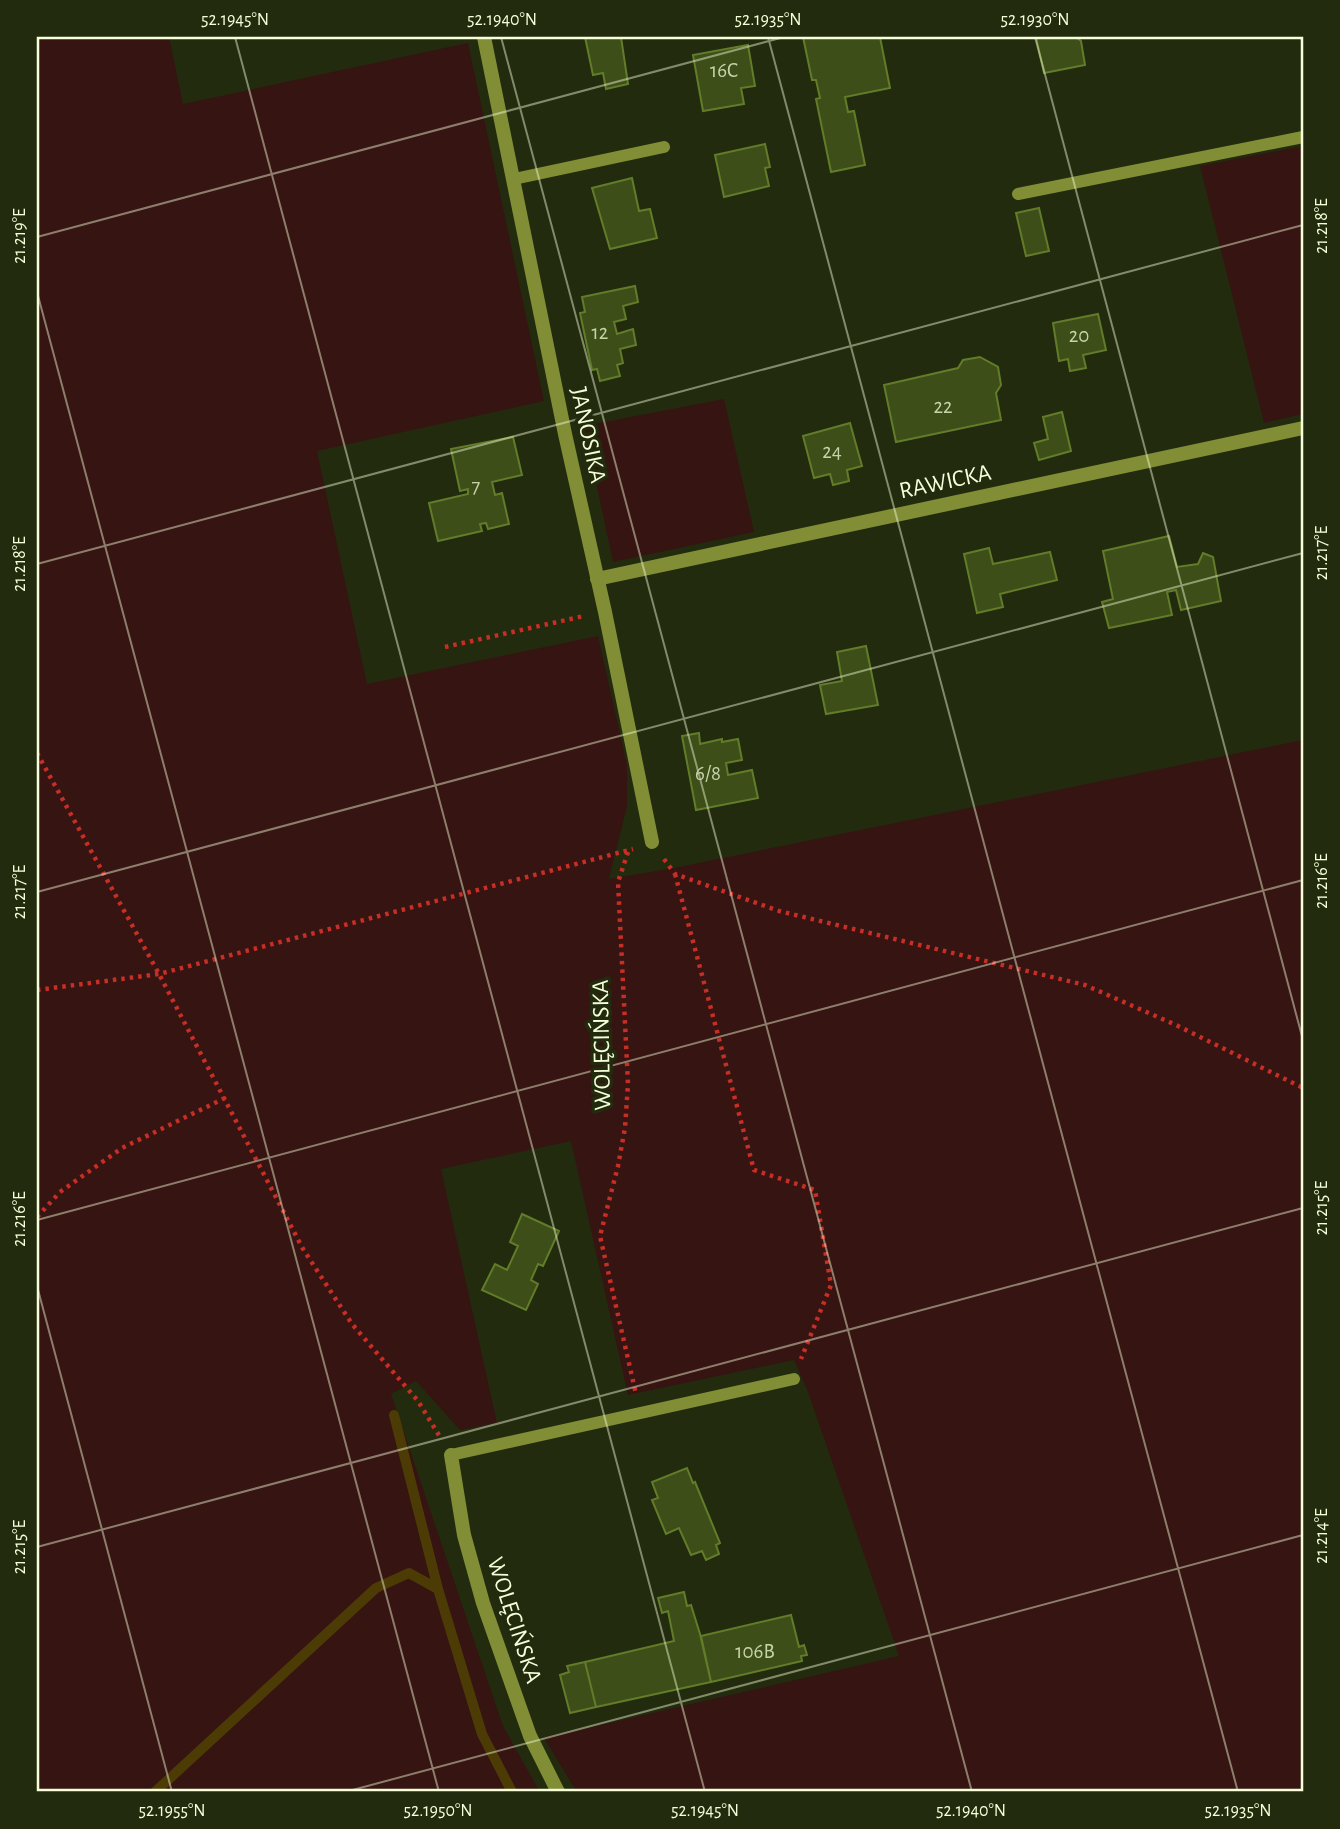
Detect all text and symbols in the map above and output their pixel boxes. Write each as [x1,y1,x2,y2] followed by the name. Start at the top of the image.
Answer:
[201,11,269,29] text: 52.1945°N
[467,11,537,29] text: 52.1940°N
[735,11,802,29] text: 52.1935°N
[1001,11,1069,29] text: 52.1930°N
[710,60,738,81] house number: 16C
[1313,198,1331,254] text: 21.218°E
[11,208,29,264] text: 21.219°E
[592,322,608,343] house number: 12
[1069,325,1089,346] house number: 20
[566,385,610,485] street label: JANOSIKA
[933,396,953,417] house number: 22
[822,441,842,462] house number: 24
[897,460,994,503] street label: RAWICKA
[472,476,481,497] house number: 7
[1313,526,1331,580] text: 21.217°E
[11,536,29,592] text: 21.218°E
[695,763,721,784] house number: 6/8
[1313,853,1331,909] text: 21.216°E
[11,865,29,919] text: 21.217°E
[587,979,615,1111] street label: WOLĘCIŃSKA
[1313,1181,1331,1235] text: 21.215°E
[11,1191,29,1247] text: 21.216°E
[1313,1508,1331,1564] text: 21.214°E
[11,1520,29,1574] text: 21.215°E
[482,1554,548,1686] street label: WOLĘCIŃSKA
[735,1641,775,1662] house number: 106B
[138,1802,206,1820] text: 52.1955°N
[403,1802,473,1820] text: 52.1950°N
[671,1802,739,1820] text: 52.1945°N
[936,1802,1006,1820] text: 52.1940°N
[1205,1802,1272,1820] text: 52.1935°N

